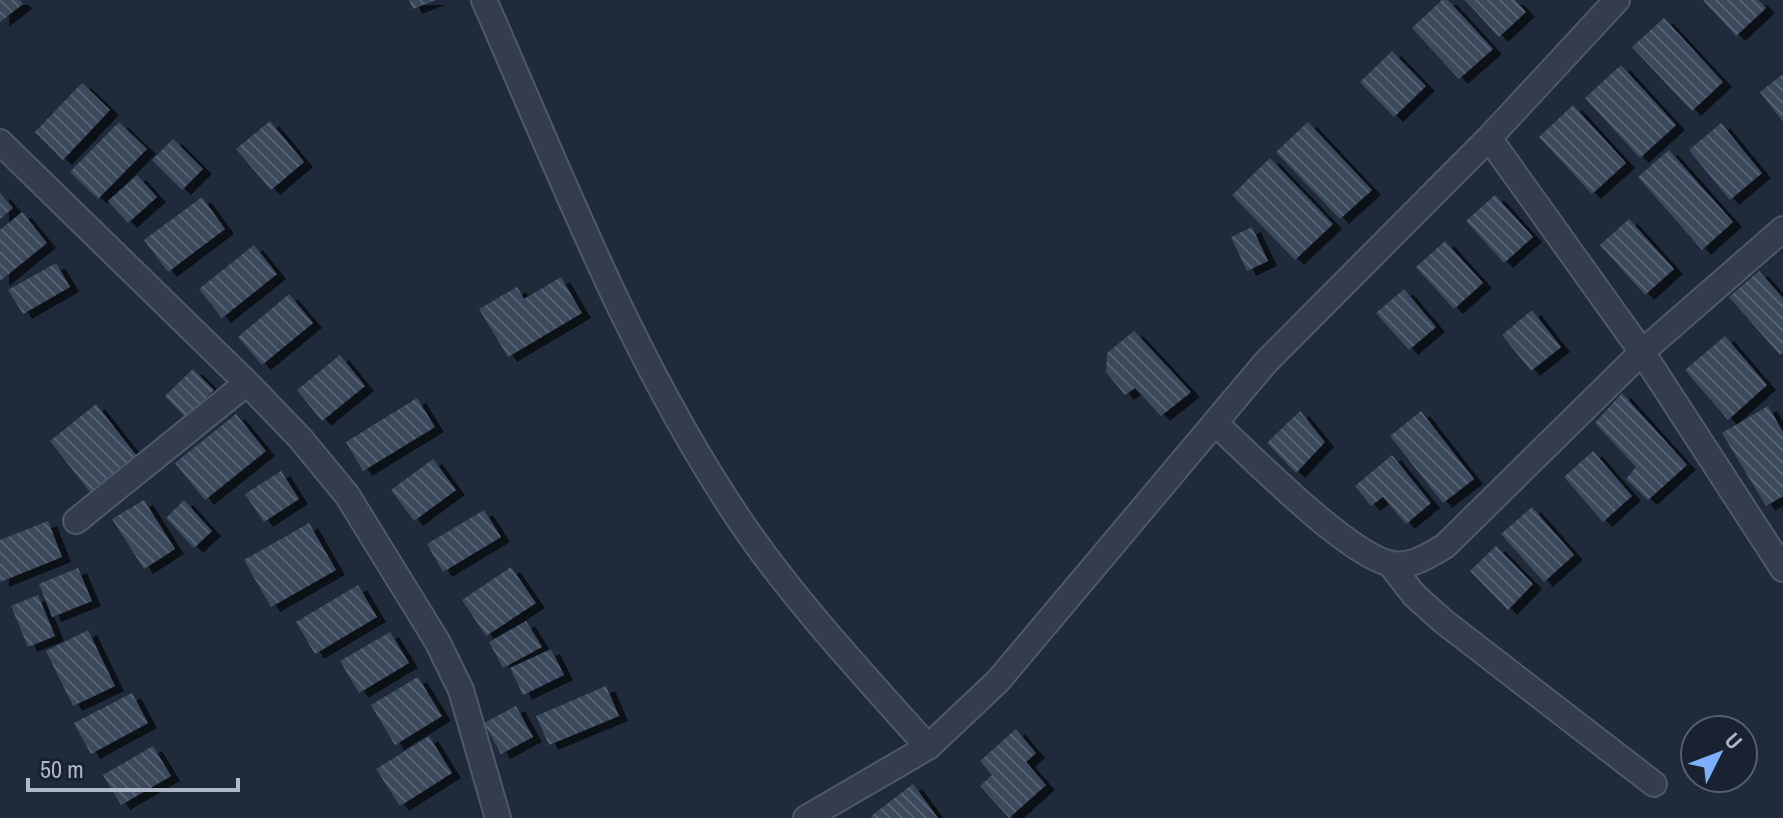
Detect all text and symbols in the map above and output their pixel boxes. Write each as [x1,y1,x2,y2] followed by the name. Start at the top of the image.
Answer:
[1679,714,1759,794] north arrow
[1718,726,1749,755] text: U
[28,742,238,792] scale bar
[40,753,84,785] text: 50 m

